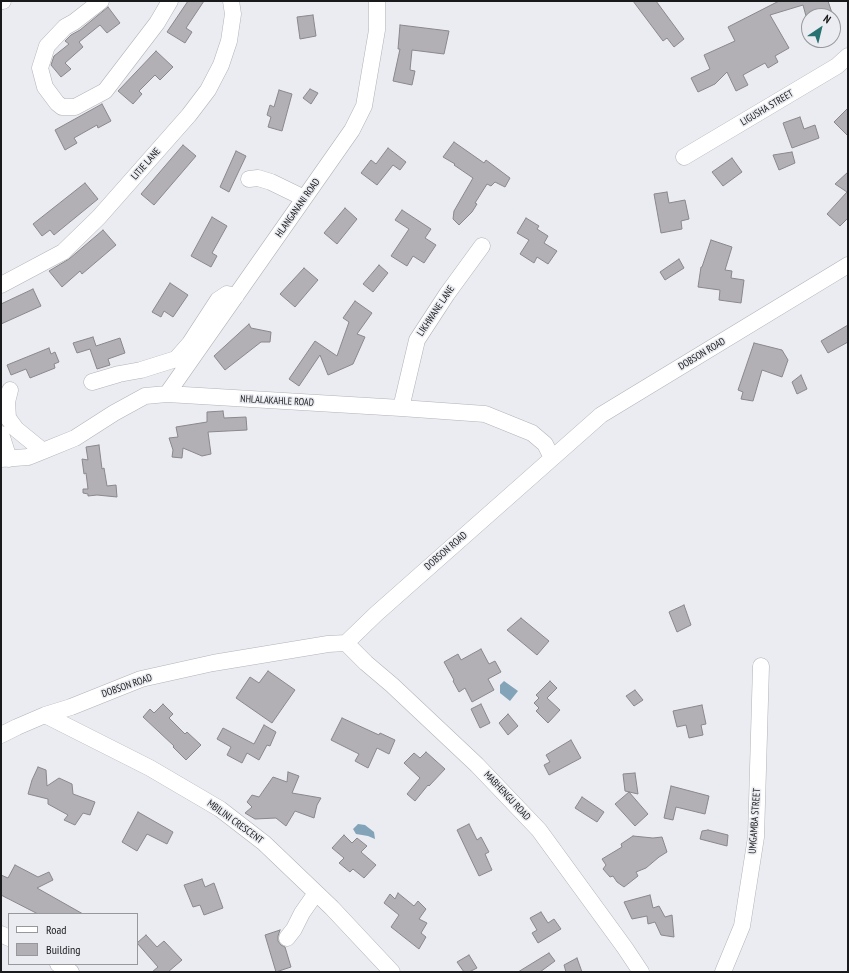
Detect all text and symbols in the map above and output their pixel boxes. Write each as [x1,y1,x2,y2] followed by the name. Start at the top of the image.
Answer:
[801,8,841,48] north arrow
[821,12,834,26] text: N
[738,87,796,129] street label: LIGUSHA STREET
[129,146,163,182] street label: LITJE LANE
[273,176,323,240] street label: HLANGANANI ROAD
[415,283,457,339] street label: LIKHWANE LANE
[676,335,728,373] street label: DOBSON ROAD
[240,393,314,409] street label: NHLALAKAHLE ROAD
[422,529,470,573] street label: DOBSON ROAD
[100,672,154,700] street label: DOBSON ROAD
[481,769,533,823] street label: MABHENGU ROAD
[747,788,763,854] street label: UMGAMBA STREET
[205,798,265,846] street label: MBILINI CRESCENT
[8,913,138,965] legend
[46,922,66,937] text: Road
[46,942,81,957] text: Building

